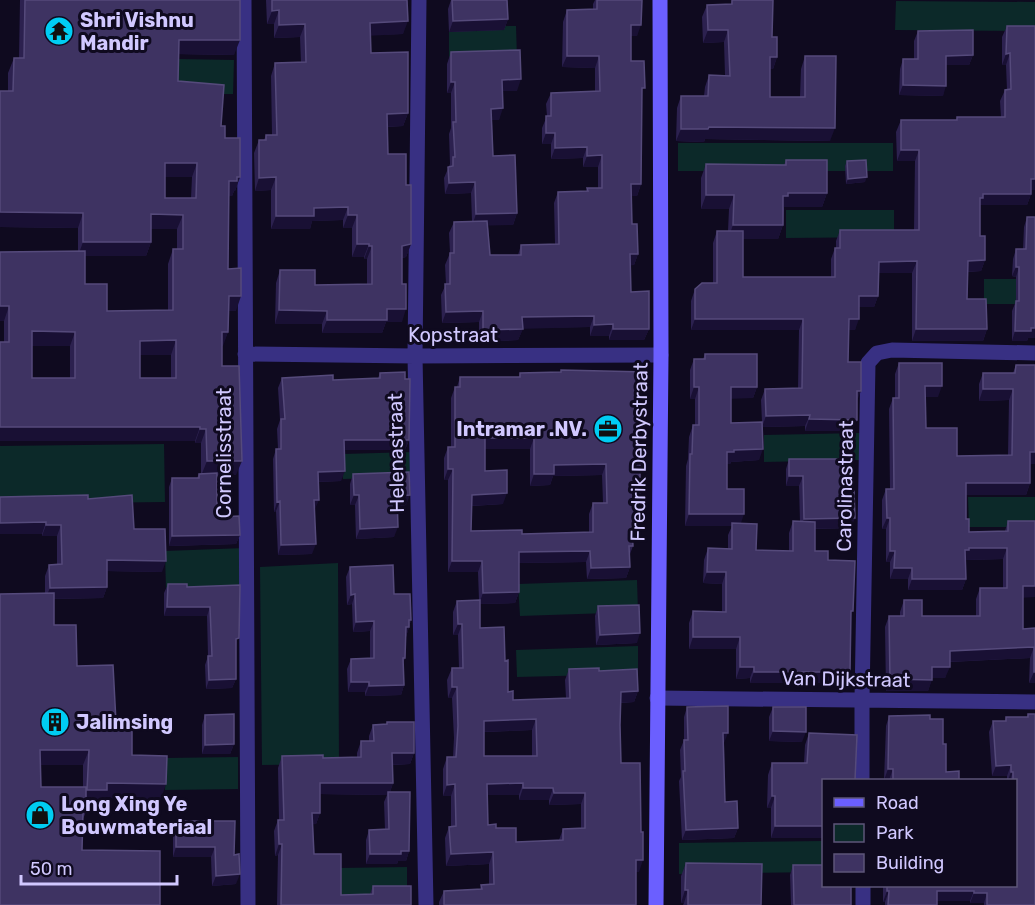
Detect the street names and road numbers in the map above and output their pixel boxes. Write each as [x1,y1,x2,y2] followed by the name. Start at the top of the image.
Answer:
[408,323,498,347] street label: Kopstraat
[625,362,653,542] street label: Fredrik Derbystraat
[212,387,236,518] street label: Cornelisstraat
[383,393,409,513] street label: Helenastraat
[832,420,858,552] street label: Carolinastraat
[781,666,911,692] street label: Van Dijkstraat

